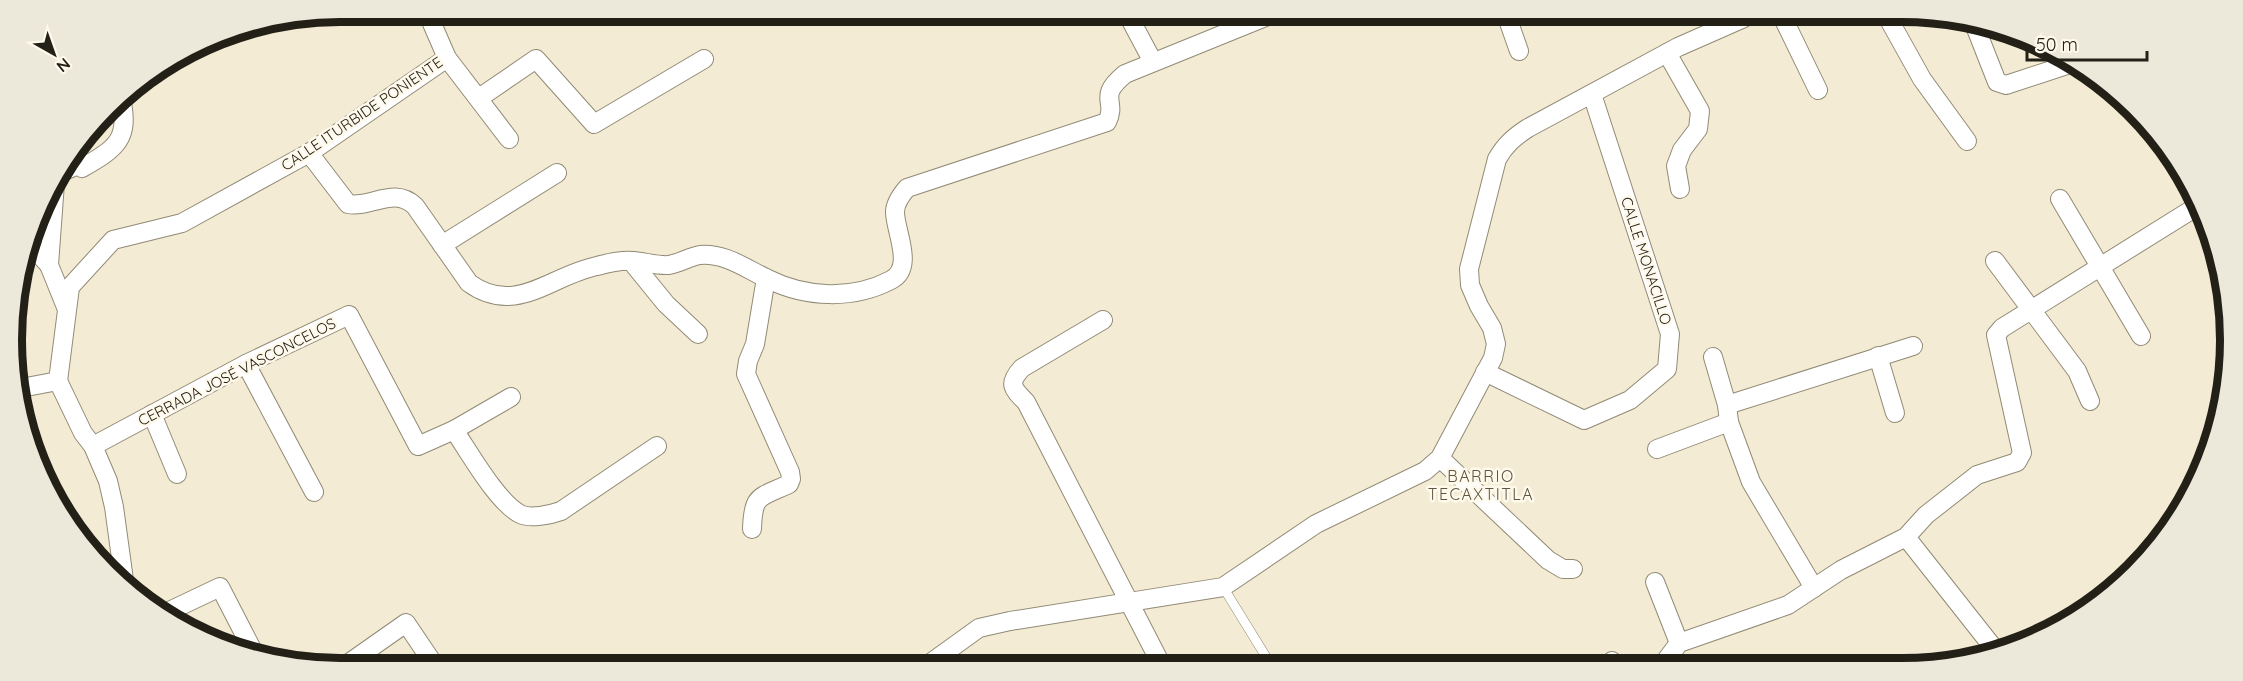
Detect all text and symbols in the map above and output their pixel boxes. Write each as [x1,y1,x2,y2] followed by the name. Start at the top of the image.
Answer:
[24,24,84,84] north arrow
[2027,24,2147,62] scale bar
[2036,33,2078,56] text: 50 m
[277,52,446,175] street label: CALLE ITURBIDE PONIENTE
[53,54,75,77] text: N
[1617,194,1676,327] street label: CALLE MONACILLO
[135,313,339,430] street label: CERRADA JOSÉ VASCONCELOS
[1428,466,1534,504] district label: BARRIO TECAXTITLA

